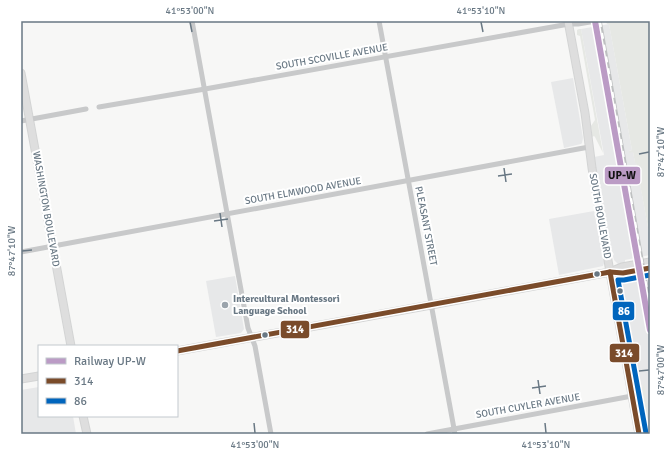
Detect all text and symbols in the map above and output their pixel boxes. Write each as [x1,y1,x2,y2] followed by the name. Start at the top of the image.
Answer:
[166,5,214,17] text: 41°53'00"N
[457,5,505,17] text: 41°53'10"N
[275,41,389,73] street label: SOUTH SCOVILLE AVENUE
[655,126,667,177] text: 87°47'10"W
[30,150,62,268] street label: WASHINGTON BOULEVARD
[604,166,641,185] line badge: UP-W
[608,169,636,182] text: UP-W
[587,172,613,260] street label: SOUTH BOULEVARD
[244,175,362,207] street label: SOUTH ELMWOOD AVENUE
[412,185,440,267] street label: PLEASANT STREET
[6,225,18,276] text: 87°47'10"W
[592,269,602,279] unlabelled marker
[615,286,625,296] unlabelled marker
[233,293,340,317] place label: Intercultural Montessori Language School
[220,300,230,310] marker: Intercultural Montessori Language School
[612,301,635,321] line badge: 86
[618,305,630,318] text: 86
[280,320,310,339] line badge: 314
[286,323,304,336] text: 314
[260,330,270,340] unlabelled marker
[609,343,640,363] line badge: 314
[655,344,667,395] text: 87°47'00"W
[38,345,178,417] legend
[615,347,633,360] text: 314
[74,354,146,369] text: Railway UP-W
[74,374,94,389] text: 314
[475,391,581,421] street label: SOUTH CUYLER AVENUE
[74,394,87,409] text: 86
[231,439,279,451] text: 41°53'00"N
[522,439,570,451] text: 41°53'10"N

